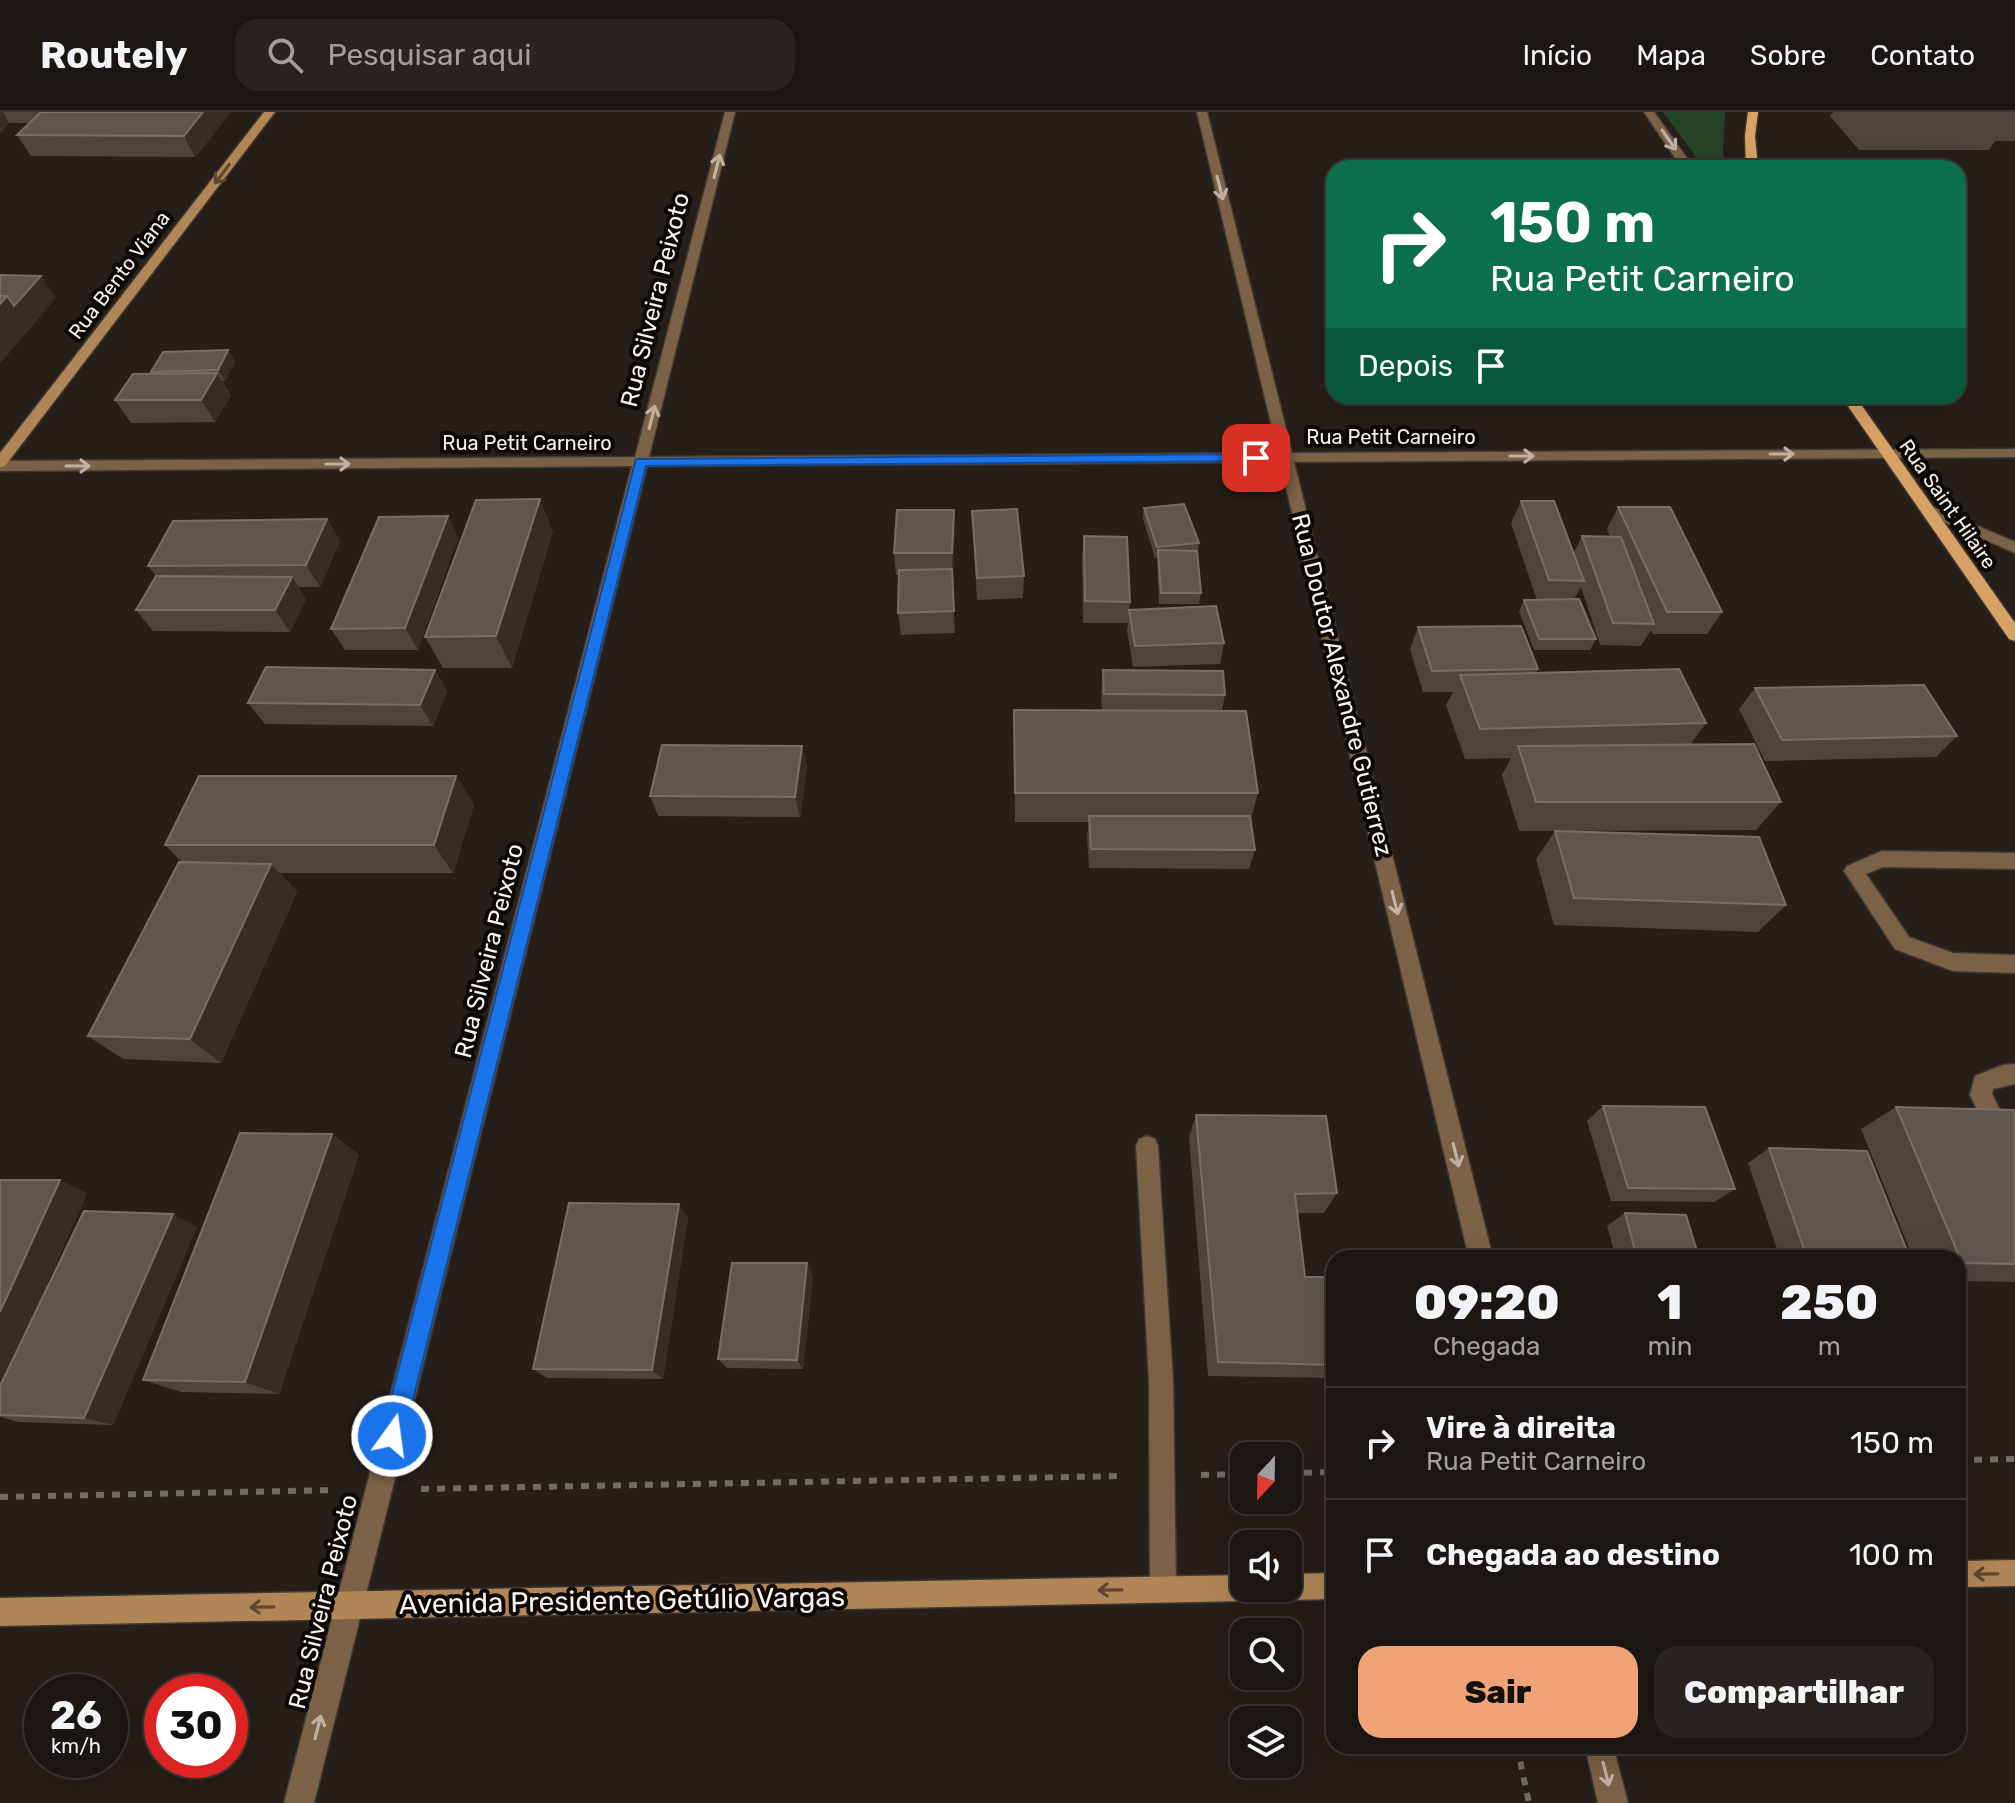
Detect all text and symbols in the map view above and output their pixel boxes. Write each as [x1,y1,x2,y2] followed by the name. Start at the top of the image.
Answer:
[235,19,795,91] search box
[40,32,187,78] text: Routely
[263,33,307,77] icon: search
[327,37,532,73] text: Pesquisar aqui
[1522,39,1592,72] text: Início
[1636,39,1706,72] text: Mapa
[1750,39,1826,72] text: Sobre
[1870,39,1975,72] text: Contato
[1660,129,1677,150] one-way arrow
[710,153,725,179] one-way arrow
[214,163,231,184] one-way arrow
[1214,174,1229,200] one-way arrow
[615,190,695,410] street label: Rua Silveira Peixoto
[1490,190,1655,256] text: 150 m
[1358,192,1462,296] icon: right
[63,207,175,343] street label: Rua Bento Viana
[1490,257,1795,300] text: Rua Petit Carneiro
[1469,344,1513,388] icon: arrive
[1358,348,1453,384] text: Depois
[646,405,661,431] one-way arrow
[1222,424,1290,492] pin
[1306,425,1476,449] street label: Rua Petit Carneiro
[442,431,612,455] street label: Rua Petit Carneiro
[1894,435,2002,573] street label: Rua Saint Hilaire
[1234,436,1278,480] icon: arrive
[1768,446,1795,462] one-way arrow
[1508,448,1535,464] one-way arrow
[324,456,351,472] one-way arrow
[64,458,91,474] one-way arrow
[1286,511,1398,859] street label: Rua Doutor Alexandre Gutierrez
[449,841,529,1061] street label: Rua Silveira Peixoto
[1388,889,1403,915] one-way arrow
[1450,1142,1465,1168] one-way arrow
[1414,1274,1560,1331] text: 09:20
[1657,1274,1683,1331] text: 1
[1780,1274,1878,1331] text: 250
[1433,1331,1540,1362] text: Chegada
[1647,1331,1693,1362] text: min
[1818,1331,1841,1362] text: m
[350,1394,434,1478] position arrow
[1426,1410,1616,1446] text: Vire à direita
[1358,1421,1402,1465] icon: right
[1850,1425,1934,1461] text: 150 m
[1230,1442,1302,1514] north arrow
[1230,1442,1302,1778] map controls
[1426,1446,1646,1477] text: Rua Petit Carneiro
[283,1492,363,1712] street label: Rua Silveira Peixoto
[1230,1530,1302,1602] button: sound
[1358,1533,1402,1577] icon: arrive
[1426,1537,1720,1573] text: Chegada ao destino
[1849,1537,1934,1573] text: 100 m
[1974,1566,2000,1582] one-way arrow
[399,1580,845,1621] street label: Avenida Presidente Getúlio Vargas
[1097,1583,1124,1598] one-way arrow
[249,1599,276,1615] one-way arrow
[1230,1618,1302,1690] button: search
[1358,1646,1638,1738] button: Sair
[1654,1646,1934,1738] button: Compartilhar
[144,1674,248,1778] speed limit sign: 30
[50,1692,102,1739] text: 26
[1230,1706,1302,1778] button: layers
[311,1715,326,1741] one-way arrow
[51,1734,101,1758] text: km/h
[1599,1761,1614,1787] one-way arrow

